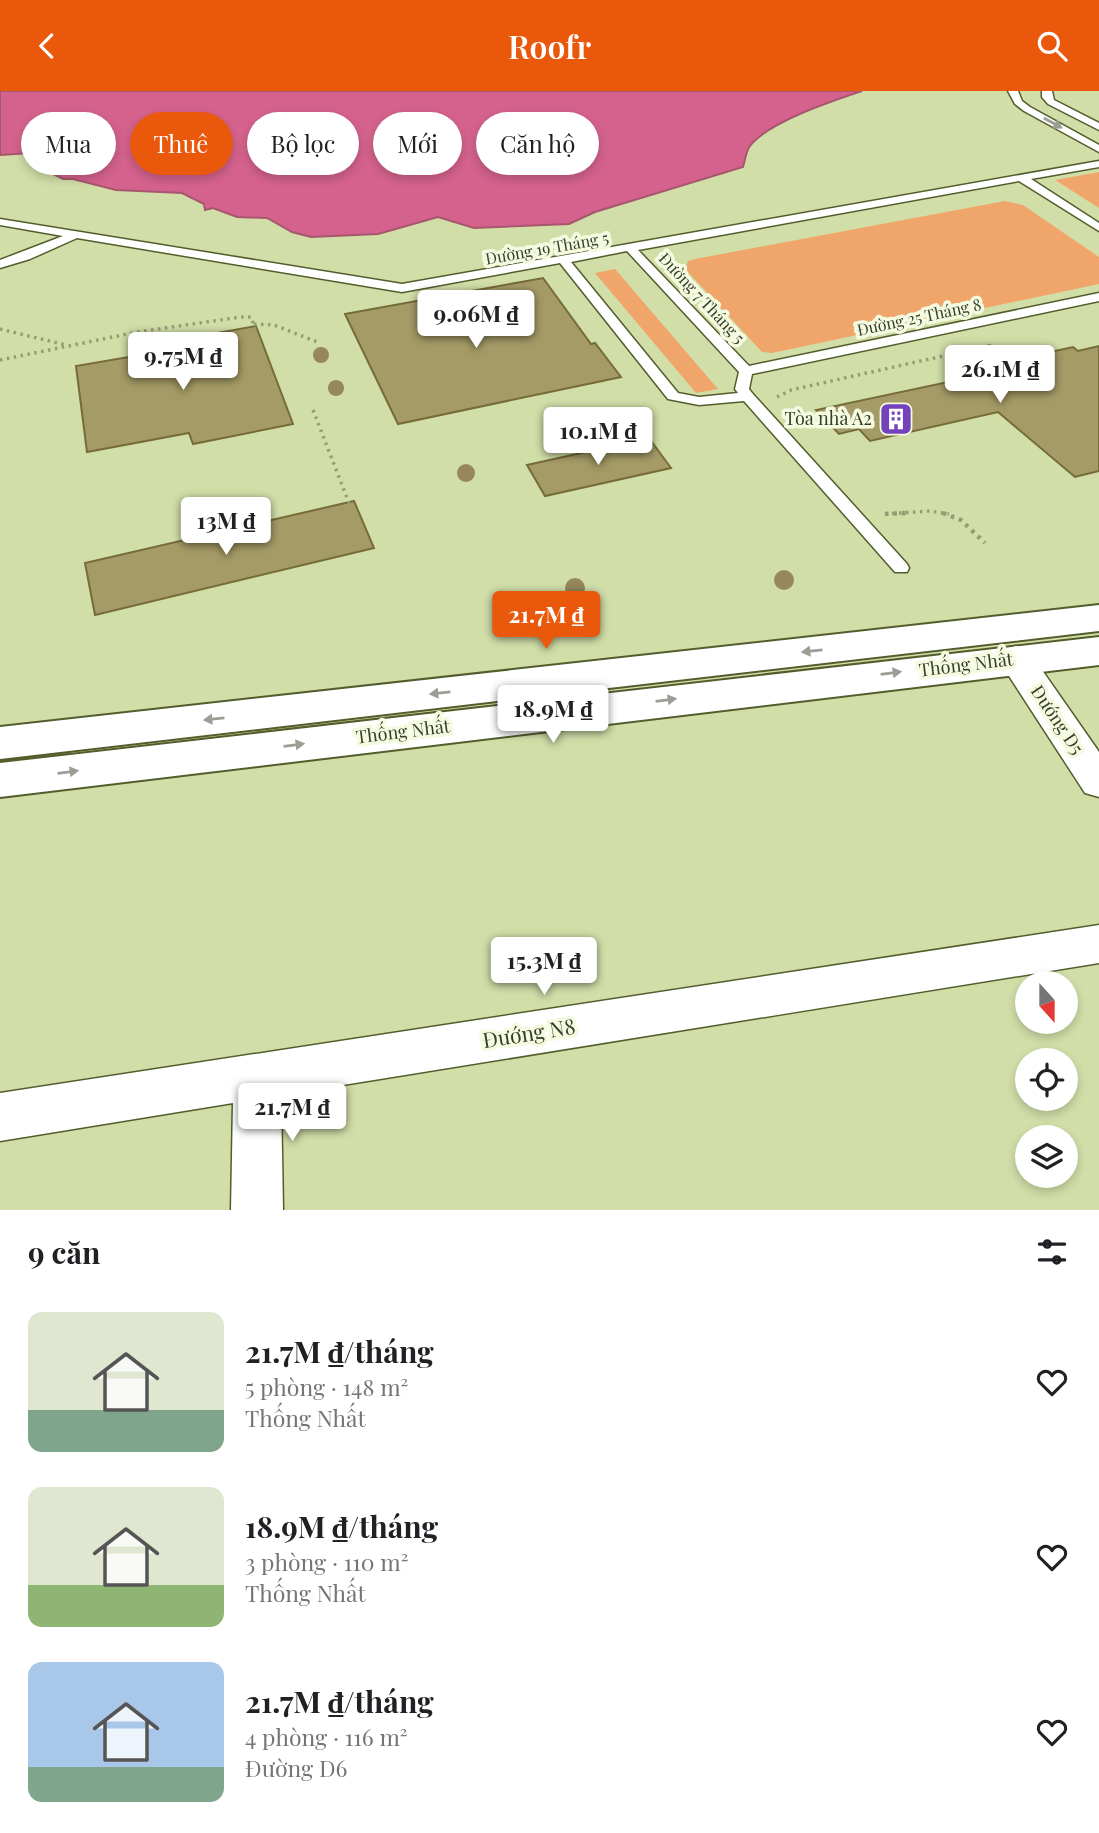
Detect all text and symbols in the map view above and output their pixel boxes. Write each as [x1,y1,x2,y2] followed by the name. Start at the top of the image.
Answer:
[508,24,591,67] text: Roofr
[28,27,66,65] icon: back
[1033,27,1071,65] icon: search
[21,112,116,175] chip: Mua
[130,112,233,175] chip: Thuê
[247,112,359,175] chip: Bộ lọc
[373,112,462,175] chip: Mới
[476,112,599,175] chip: Căn hộ
[1043,117,1062,129] one-way arrow
[484,226,610,269] street label: Đường 19 Tháng 5
[655,248,750,348] street label: Đường 7 Tháng 5
[411,291,541,350] pin: 9.06M ₫
[855,293,983,340] street label: Đường 25 Tháng 8
[433,297,519,328] text: 9.06M ₫
[118,333,248,392] pin: 9.75M ₫
[144,339,222,370] text: 9.75M ₫
[935,345,1065,405] pin: 26.1M ₫
[961,352,1039,383] text: 26.1M ₫
[877,400,915,438] building icon: Tòa nhà A2
[785,406,872,430] place label: Tòa nhà A2
[533,407,663,467] pin: 10.1M ₫
[559,414,637,445] text: 10.1M ₫
[177,497,275,557] pin: 13M ₫
[197,504,255,535] text: 13M ₫
[481,591,611,651] pin: 21.7M ₫
[508,598,584,629] text: 21.7M ₫
[917,644,1015,682] street label: Thống Nhất
[801,646,823,657] one-way arrow
[881,668,903,679] one-way arrow
[1026,680,1090,759] street label: Đướng D5
[488,685,618,745] pin: 18.9M ₫
[429,688,451,699] one-way arrow
[514,692,592,723] text: 18.9M ₫
[655,695,677,706] one-way arrow
[354,711,452,749] street label: Thống Nhất
[203,714,225,725] one-way arrow
[283,739,305,750] one-way arrow
[57,766,79,777] one-way arrow
[479,937,609,997] pin: 15.3M ₫
[507,944,581,975] text: 15.3M ₫
[1015,971,1078,1034] north arrow
[1015,971,1078,1188] map controls
[480,1011,577,1053] street label: Đướng N8
[1015,1048,1078,1111] button: locate
[227,1083,357,1143] pin: 21.7M ₫
[254,1090,330,1121] text: 21.7M ₫
[1015,1125,1078,1188] button: layers
[28,1232,100,1272] text: 9 căn
[1033,1233,1071,1271] icon: filters
[245,1331,434,1371] text: 21.7M ₫/tháng
[84,1340,168,1424] icon: home
[1033,1363,1071,1401] icon: heart
[245,1371,408,1402] text: 5 phòng · 148 m²
[245,1402,366,1433] text: Thống Nhất
[245,1506,438,1546] text: 18.9M ₫/tháng
[84,1515,168,1599] icon: home
[1033,1538,1071,1576] icon: heart
[245,1546,409,1577] text: 3 phòng · 110 m²
[245,1577,366,1608] text: Thống Nhất
[245,1681,434,1721] text: 21.7M ₫/tháng
[84,1690,168,1774] icon: home
[1033,1713,1071,1751] icon: heart
[245,1721,408,1752] text: 4 phòng · 116 m²
[245,1752,348,1783] text: Đường D6

